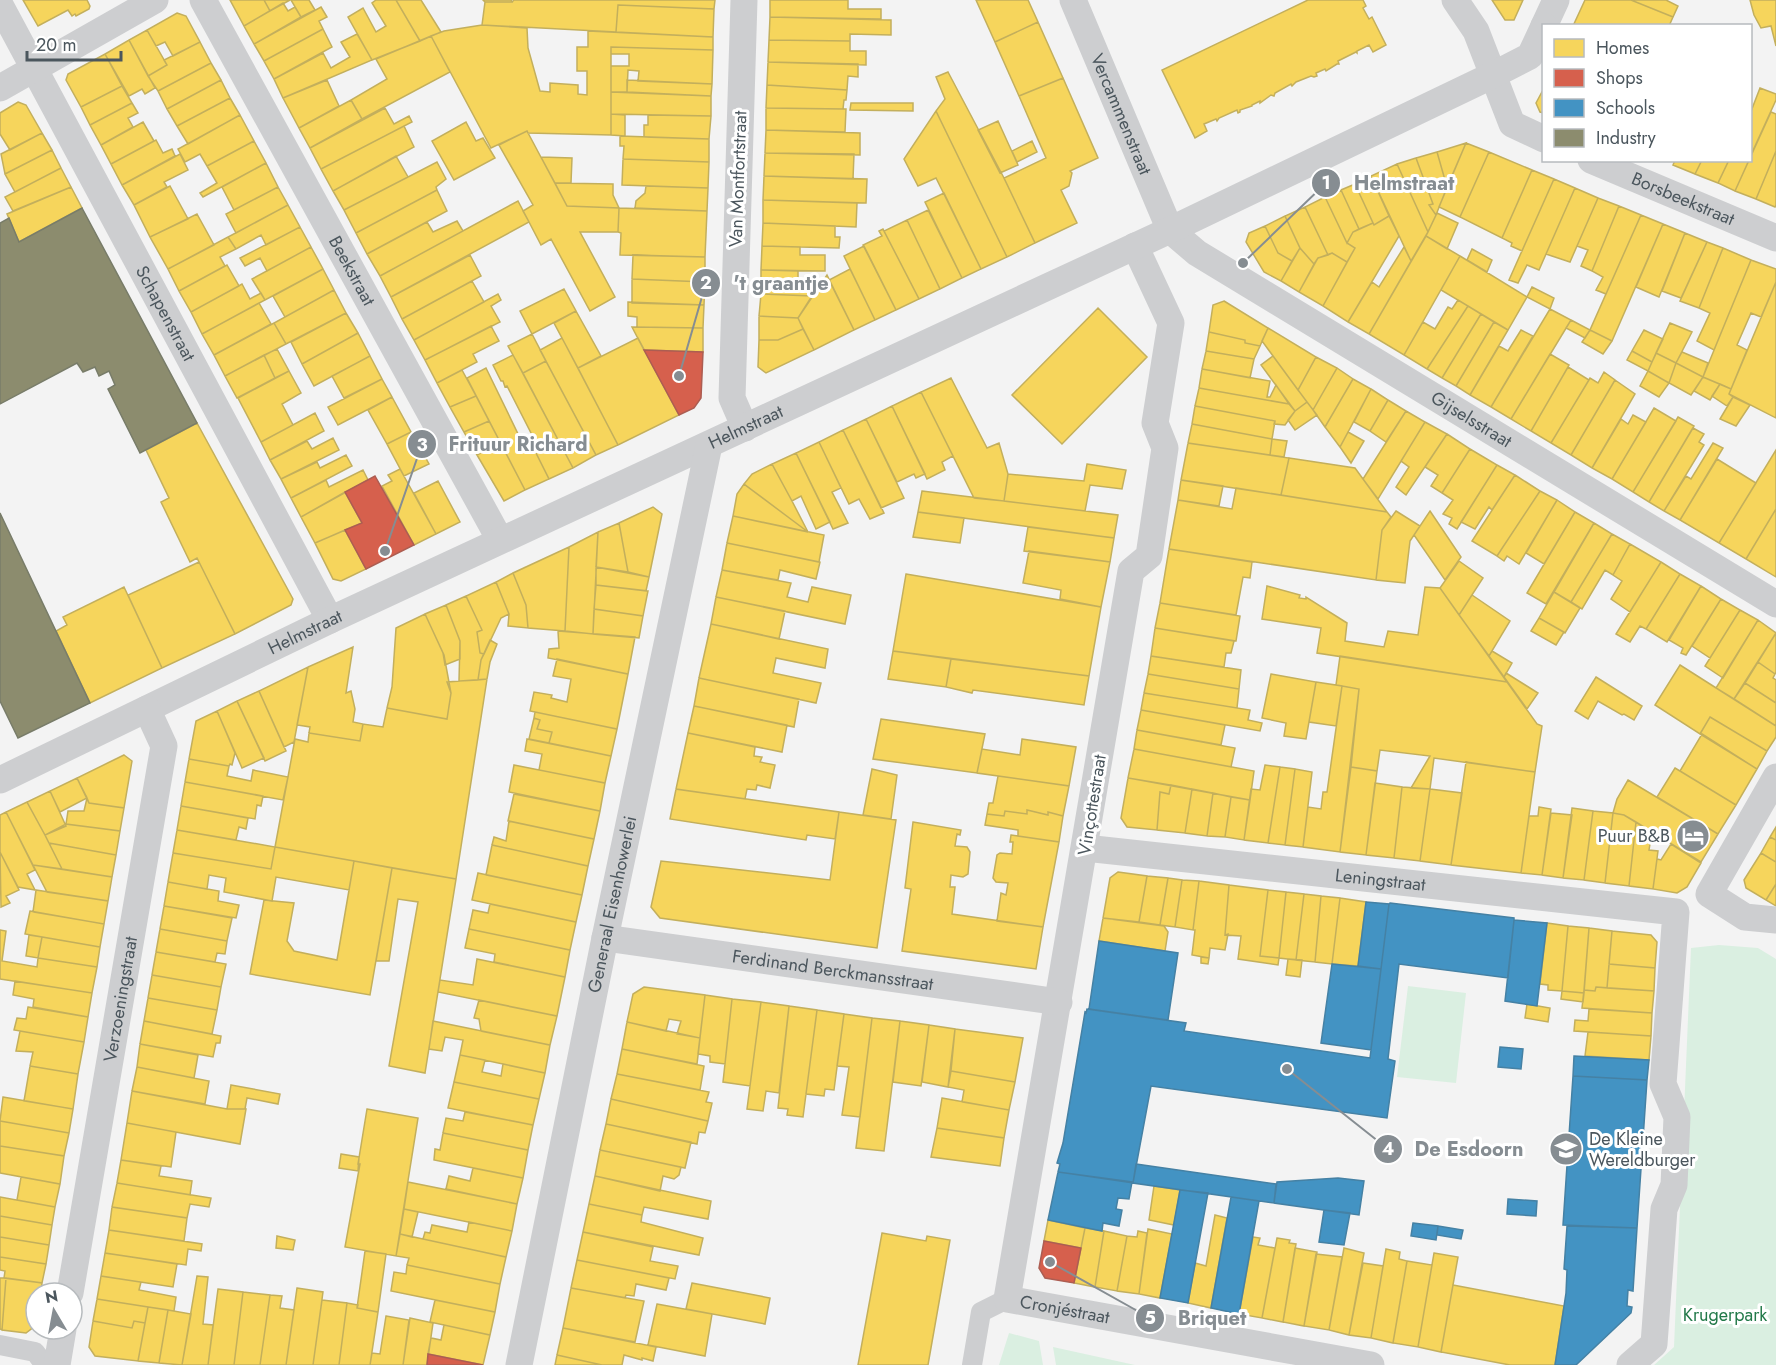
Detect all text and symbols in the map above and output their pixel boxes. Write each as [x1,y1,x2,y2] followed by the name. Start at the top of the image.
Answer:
[27,24,122,62] scale bar
[1542,24,1752,162] legend
[36,32,76,58] text: 20 m
[1596,35,1649,61] text: Homes
[1084,50,1159,179] street label: Vercammenstraat
[1596,65,1643,91] text: Shops
[1596,95,1655,121] text: Schools
[723,110,753,248] street label: Van Montfortstraat
[1596,125,1656,151] text: Industry
[1311,164,1466,202] callout: Helmstraat
[1628,166,1739,232] street label: Borsbeekstraat
[1354,169,1455,198] text: Helmstraat
[1321,170,1331,196] text: 1
[322,231,382,311] street label: Beekstraat
[129,261,202,366] street label: Schapenstraat
[691,264,840,302] callout: 't graantje
[733,269,829,298] text: 't graantje
[700,270,712,296] text: 2
[1426,385,1517,454] street label: Gijselsstraat
[704,398,788,456] street label: Helmstraat
[407,425,600,463] callout: Frituur Richard
[448,430,588,459] text: Frituur Richard
[416,432,428,458] text: 3
[263,603,347,661] street label: Helmstraat
[1071,752,1113,857] street label: Vinçottestraat
[581,813,643,995] street label: Generaal Eisenhowerlei
[1675,818,1711,854] hotel icon: Puur B&B
[1598,823,1670,849] place label: Puur B&B
[1334,862,1427,898] street label: Leningstraat
[97,934,144,1064] street label: Verzoeningstraat
[731,943,936,997] street label: Ferdinand Berckmansstraat
[1589,1126,1696,1173] place label: De Kleine Wereldburger
[1373,1130,1536,1168] callout: De Esdoorn
[1548,1131,1584,1167] school or university icon: De Kleine Wereldburger
[1415,1135,1523,1164] text: De Esdoorn
[1382,1136,1394,1162] text: 4
[24,1281,84,1341] north arrow
[43,1284,60,1309] text: N
[1018,1289,1112,1330] street label: Cronjéstraat
[1135,1299,1258,1337] callout: Briquet
[1683,1302,1767,1328] park label: Krugerpark
[1178,1304,1247,1333] text: Briquet
[1144,1305,1156,1331] text: 5

